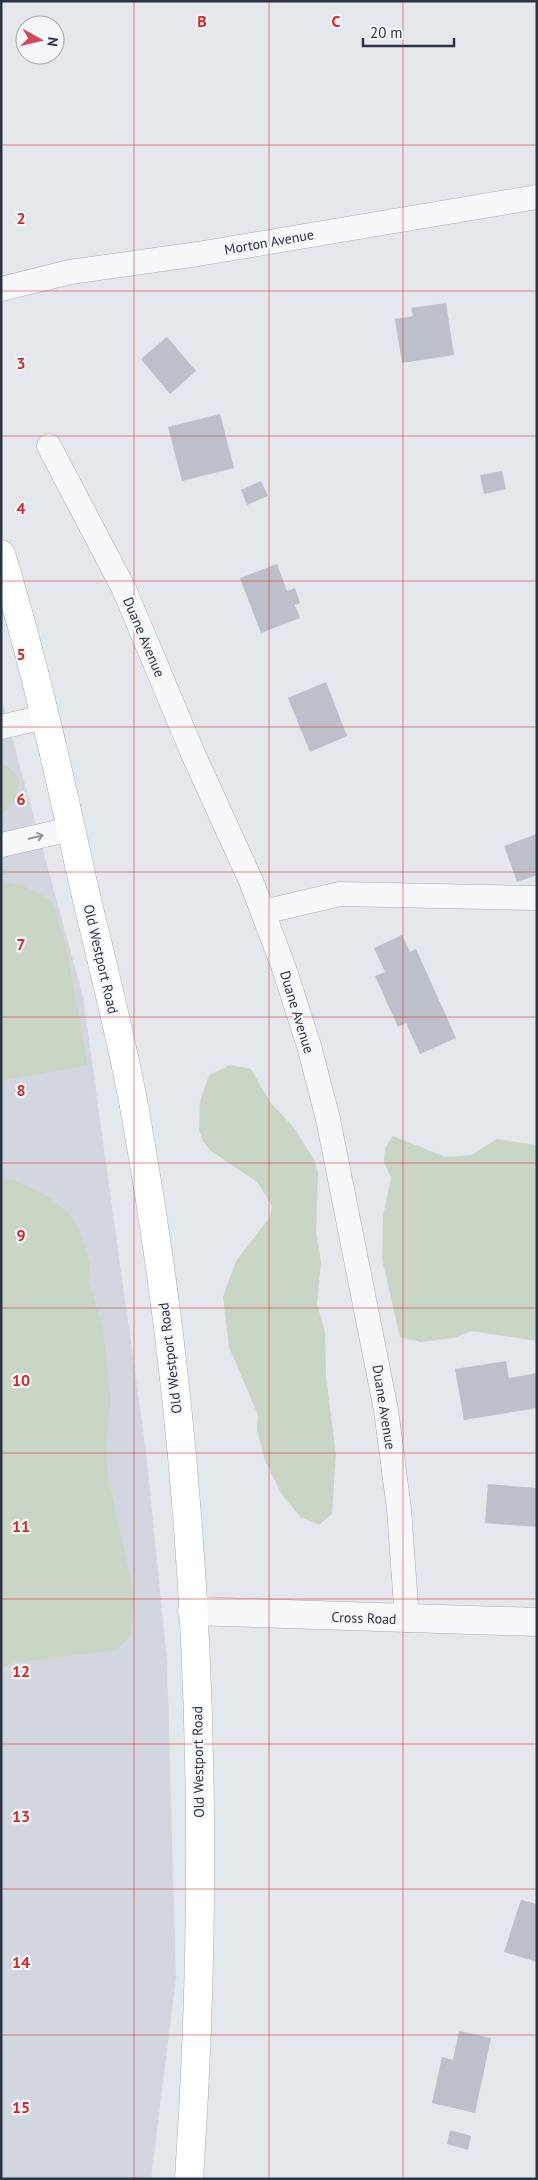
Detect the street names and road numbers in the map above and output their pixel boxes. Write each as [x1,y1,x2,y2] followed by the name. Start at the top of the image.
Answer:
[223,225,315,259] street label: Morton Avenue
[119,594,169,680] street label: Duane Avenue
[80,903,122,1015] street label: Old Westport Road
[276,969,318,1055] street label: Duane Avenue
[154,1301,186,1415] street label: Old Westport Road
[368,1363,400,1451] street label: Duane Avenue
[331,1608,397,1628] street label: Cross Road
[188,1706,208,1818] street label: Old Westport Road

